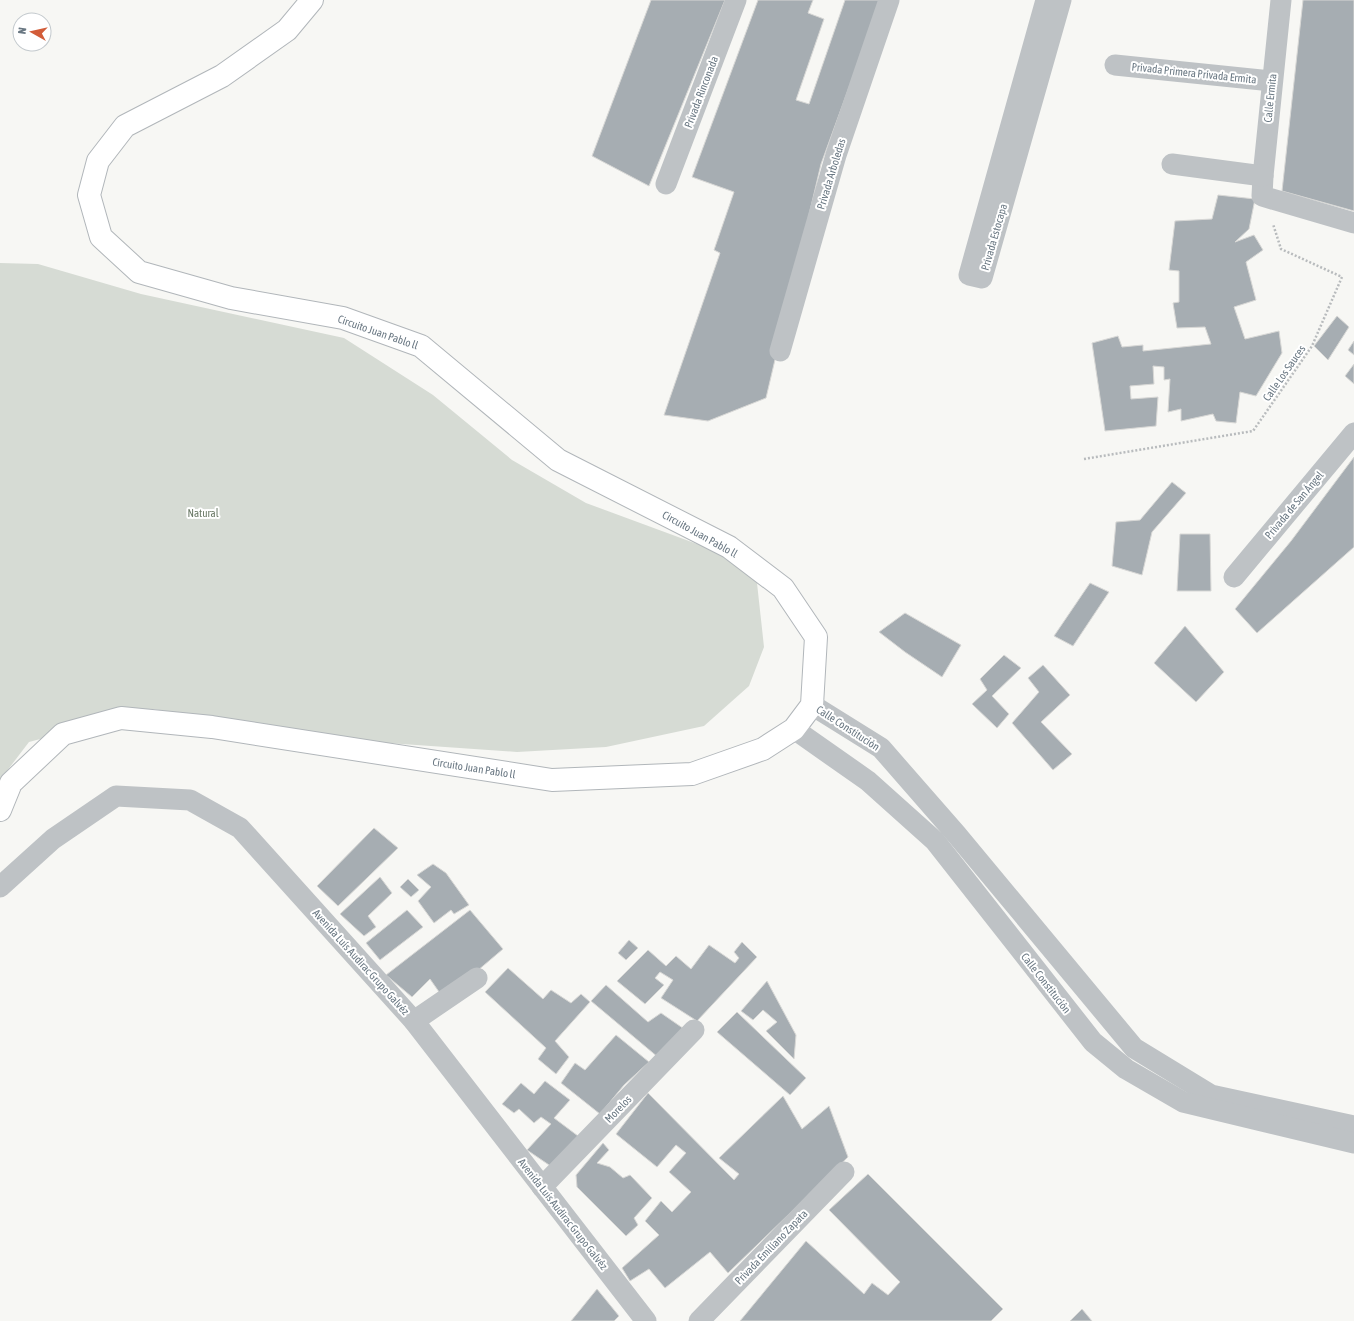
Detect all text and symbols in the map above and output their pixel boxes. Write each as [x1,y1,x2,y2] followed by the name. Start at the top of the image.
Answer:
[12,12,52,52] north arrow
[16,27,28,35] text: N
[682,54,720,130] street label: Privada Rinconada
[1131,60,1257,86] street label: Privada Primera Privada Ermita
[1261,73,1279,123] street label: Calle Ermita
[815,137,848,211] street label: Privada Arboledas
[979,202,1009,272] street label: Privada Estocapa
[336,313,420,351] street label: Circuito Juan Pablo ll
[1260,343,1308,403] street label: Calle Los Sauces
[1262,469,1326,541] street label: Privada de San Ángel
[187,507,219,519] park label: Natural
[660,508,740,560] street label: Circuito Juan Pablo ll
[814,703,882,753] street label: Calle Constitución
[432,756,516,781] street label: Circuito Juan Pablo ll
[311,907,412,1017] street label: Avenida Luís Audirac Grupo Galvéz
[1019,951,1073,1015] street label: Calle Constitución
[602,1093,634,1125] street label: Morelos
[516,1156,610,1272] street label: Avenida Luís Audirac Grupo Galvéz
[732,1207,810,1287] street label: Privada Emiliano Zapata

